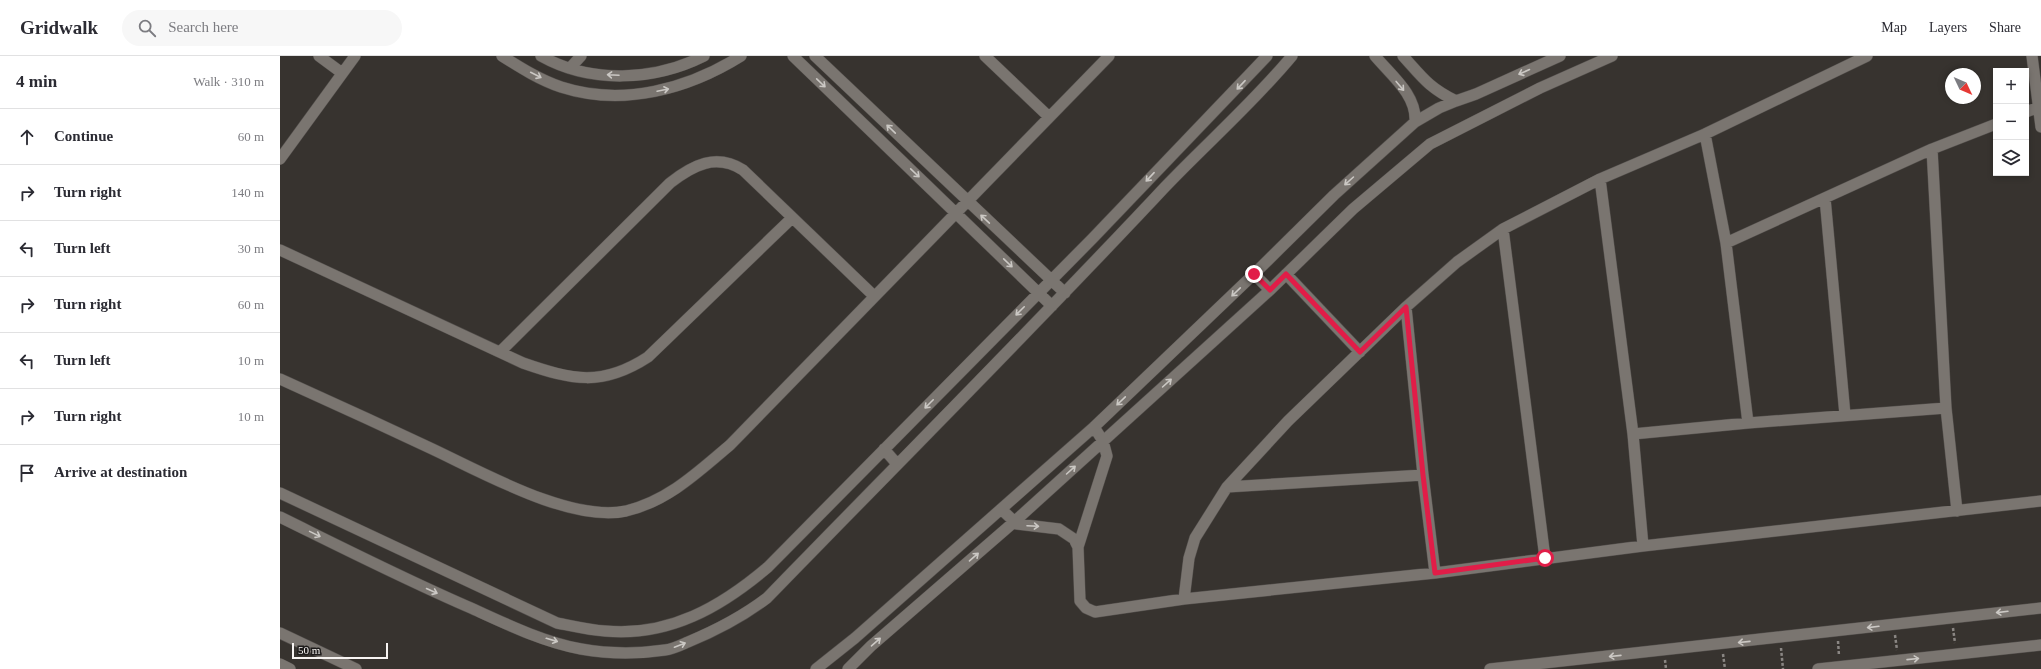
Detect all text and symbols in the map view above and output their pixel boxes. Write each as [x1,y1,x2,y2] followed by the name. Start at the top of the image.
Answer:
[122,10,402,46] search box
[20,17,98,38] text: Gridwalk
[136,17,158,39] icon: search
[168,19,239,35] text: Search here
[1881,20,1907,35] text: Map
[1929,20,1967,35] text: Layers
[1989,20,2021,35] text: Share
[1945,68,1981,104] north arrow
[1993,68,2029,176] map controls
[1993,68,2029,104] button: +
[1519,69,1531,76] one-way arrow
[16,72,57,91] text: 4 min
[530,72,542,80] one-way arrow
[607,72,620,79] one-way arrow
[193,74,264,89] text: Walk · 310 m
[816,78,826,88] one-way arrow
[1236,80,1245,90] one-way arrow
[1396,80,1405,91] one-way arrow
[656,85,669,93] one-way arrow
[1993,104,2029,140] button: −
[886,124,896,134] one-way arrow
[16,126,38,148] icon: ahead
[54,128,113,144] text: Continue
[238,129,264,144] text: 60 m
[1993,140,2029,176] button: layers
[910,168,920,178] one-way arrow
[1145,172,1154,182] one-way arrow
[1344,177,1354,186] one-way arrow
[16,182,38,204] icon: right
[54,184,121,200] text: Turn right
[231,185,264,200] text: 140 m
[980,214,990,223] one-way arrow
[16,238,38,260] icon: left
[54,240,111,256] text: Turn left
[238,241,264,256] text: 30 m
[1003,258,1013,268] one-way arrow
[1245,265,1263,283] route end
[1231,287,1241,297] one-way arrow
[16,294,38,316] icon: right
[54,296,121,312] text: Turn right
[238,297,264,312] text: 60 m
[1016,306,1025,316] one-way arrow
[16,350,38,372] icon: left
[54,352,111,368] text: Turn left
[238,353,264,368] text: 10 m
[1162,379,1172,388] one-way arrow
[1116,396,1126,406] one-way arrow
[924,399,934,409] one-way arrow
[16,406,38,428] icon: right
[54,408,121,424] text: Turn right
[238,409,264,424] text: 10 m
[16,462,38,484] icon: arrive
[54,464,187,480] text: Arrive at destination
[1066,466,1076,475] one-way arrow
[1026,523,1039,530] one-way arrow
[309,531,321,538] one-way arrow
[1536,549,1554,567] route start
[969,552,979,561] one-way arrow
[426,588,438,595] one-way arrow
[1996,608,2009,616] one-way arrow
[1867,623,1880,631] one-way arrow
[545,637,558,644] one-way arrow
[871,637,881,647] one-way arrow
[1738,638,1751,645] one-way arrow
[292,641,388,660] scale bar
[673,641,685,648] one-way arrow
[298,644,320,656] text: 50 m
[1609,652,1622,660] one-way arrow
[1906,655,1919,662] one-way arrow

